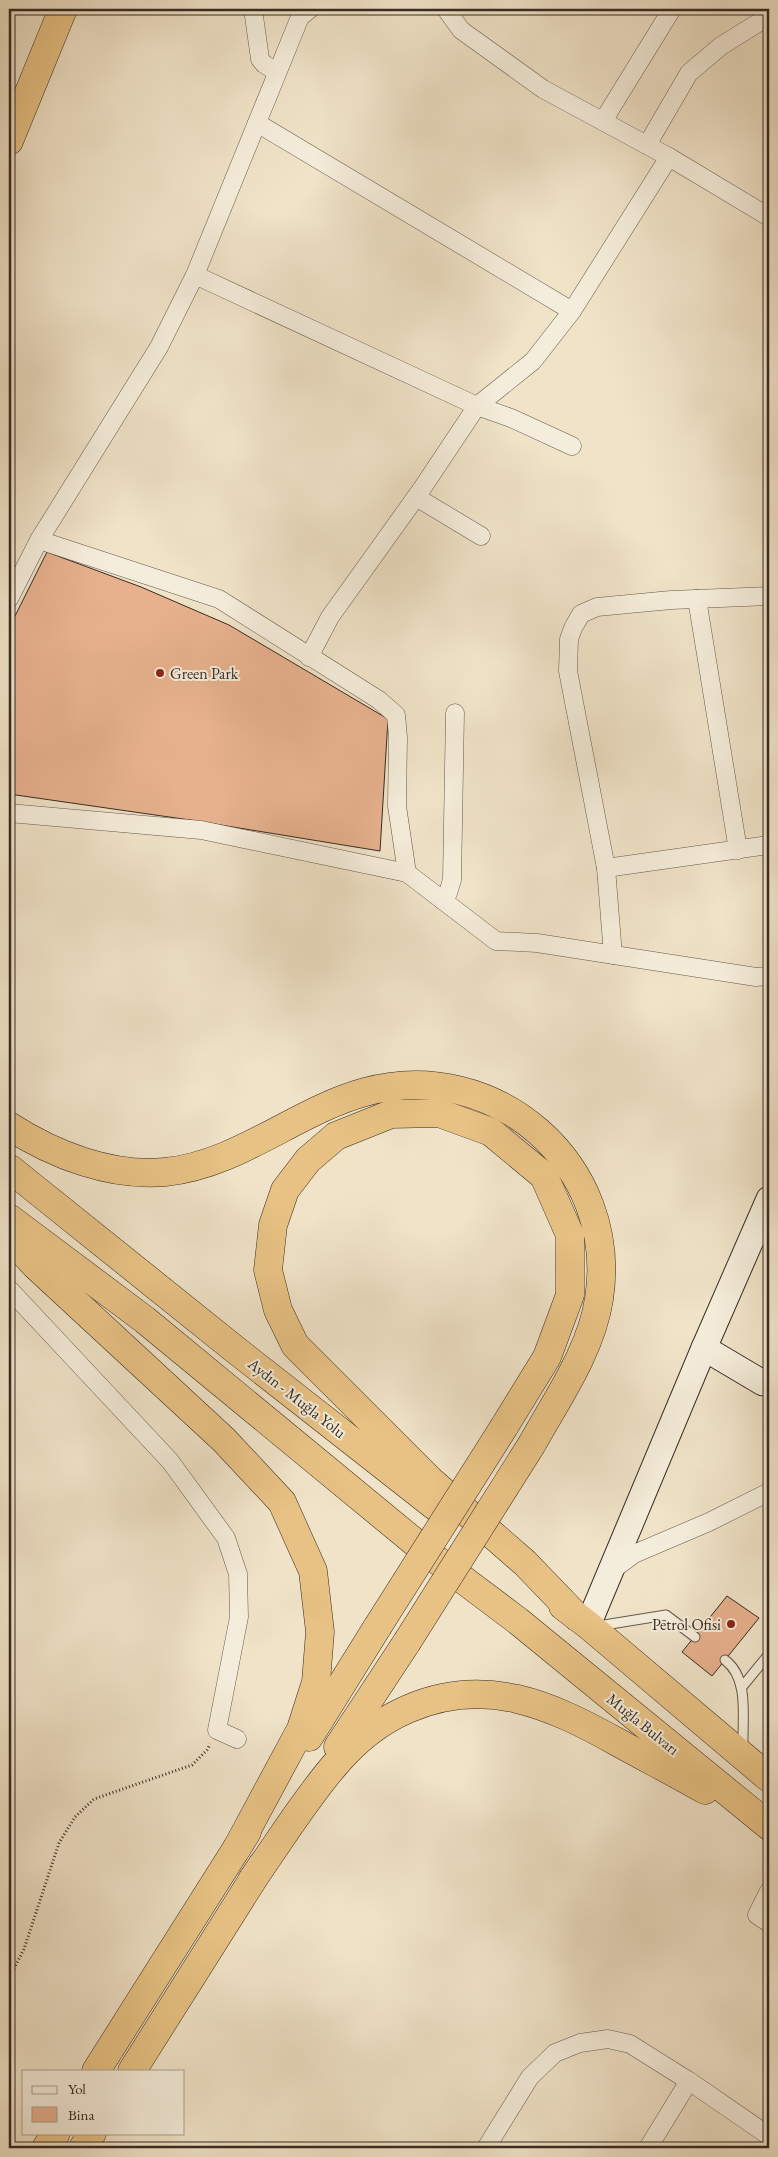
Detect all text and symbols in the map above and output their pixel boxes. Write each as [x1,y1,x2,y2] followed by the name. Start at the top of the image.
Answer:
[170,663,239,684] place label: Green Park
[154,667,166,679] marker: Green Park
[243,1353,351,1443] street label: Aydın - Muğla Yolu
[652,1614,721,1635] place label: Petrol Ofisi
[725,1618,737,1630] marker: Petrol Ofisi
[602,1688,684,1760] street label: Muğla Bulvarı
[22,2070,185,2134] legend
[68,2079,86,2098] text: Yol
[68,2105,94,2124] text: Bina

